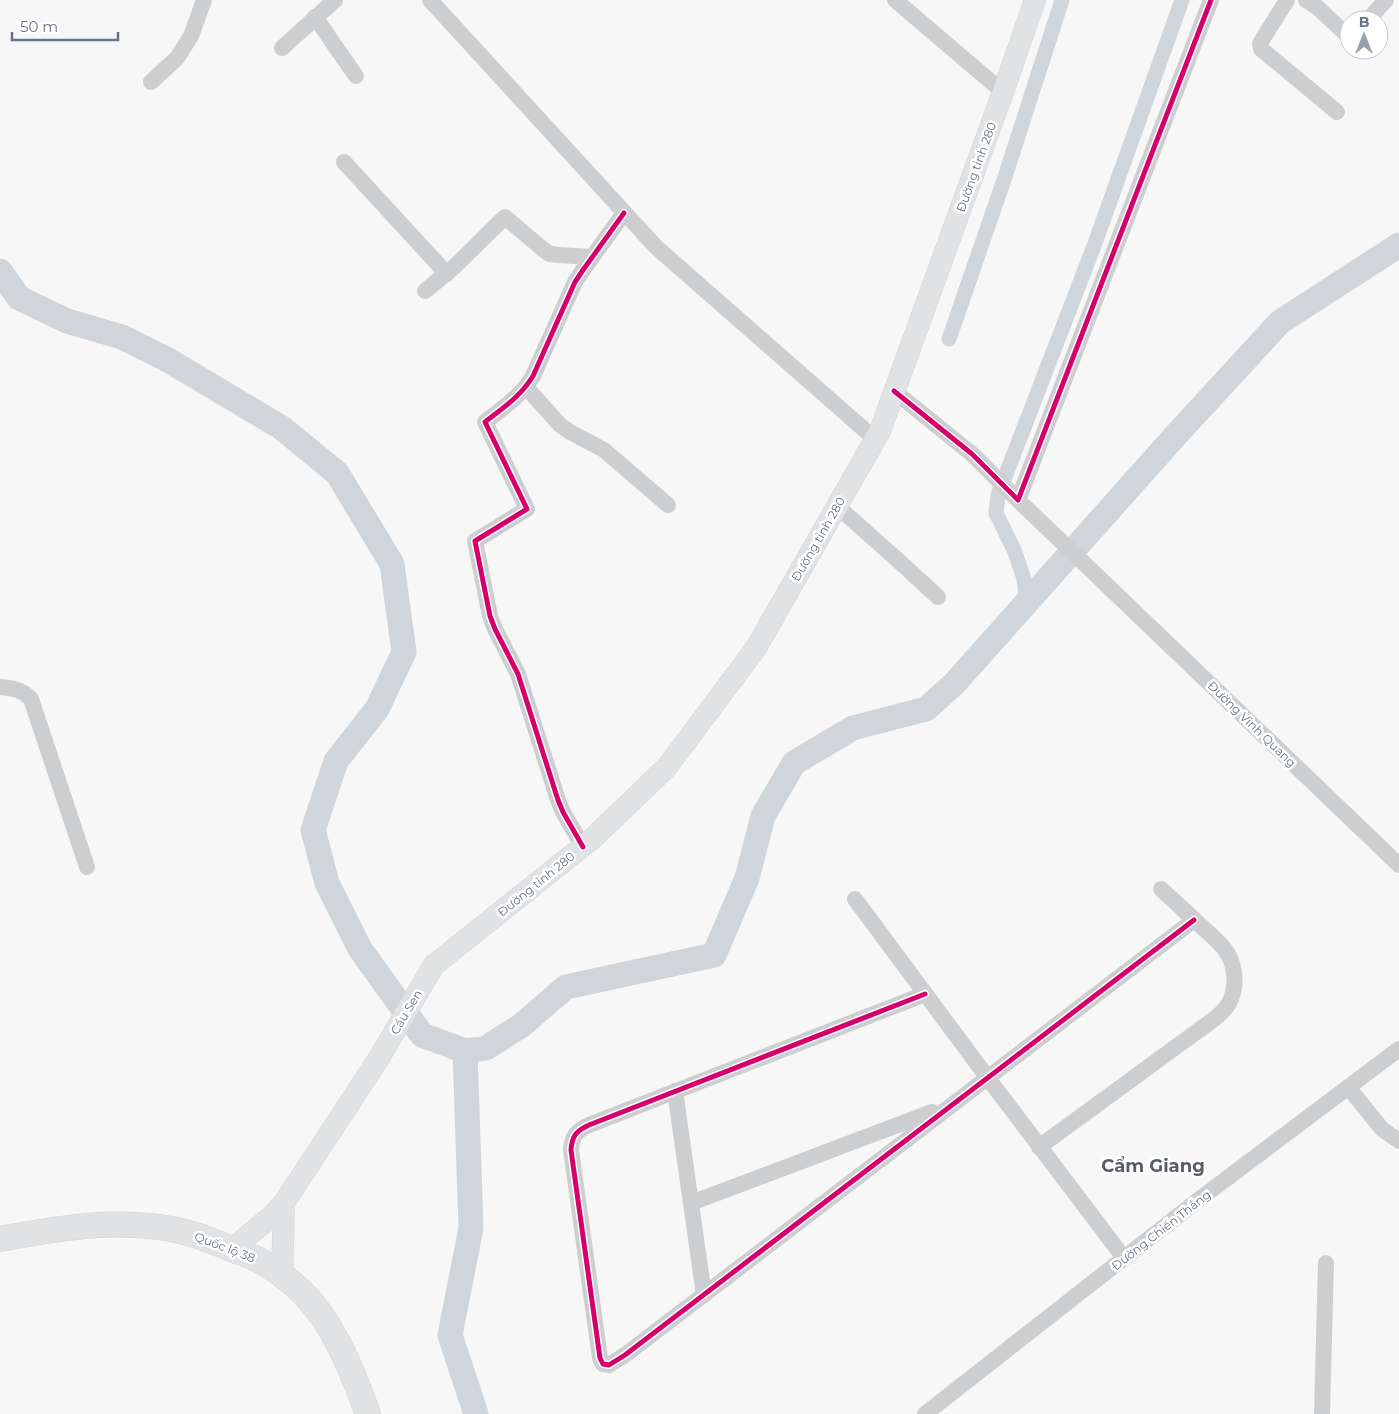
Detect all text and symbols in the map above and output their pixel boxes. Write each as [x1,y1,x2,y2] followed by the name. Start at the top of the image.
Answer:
[12,10,119,42] scale bar
[1339,10,1389,60] north arrow
[1359,13,1370,31] text: B
[20,17,58,36] text: 50 m
[953,120,999,214] street label: Đường tỉnh 280
[788,494,848,584] street label: Đường tỉnh 280
[1205,678,1299,770] street label: Đường Vinh Quang
[494,848,578,920] street label: Đường tỉnh 280
[387,987,425,1037] street label: Cầu Sen
[1101,1155,1205,1177] district label: Cẩm Giang
[1108,1187,1214,1273] street label: Đường Chiến Thắng
[192,1229,258,1266] street label: Quốc lộ 38

